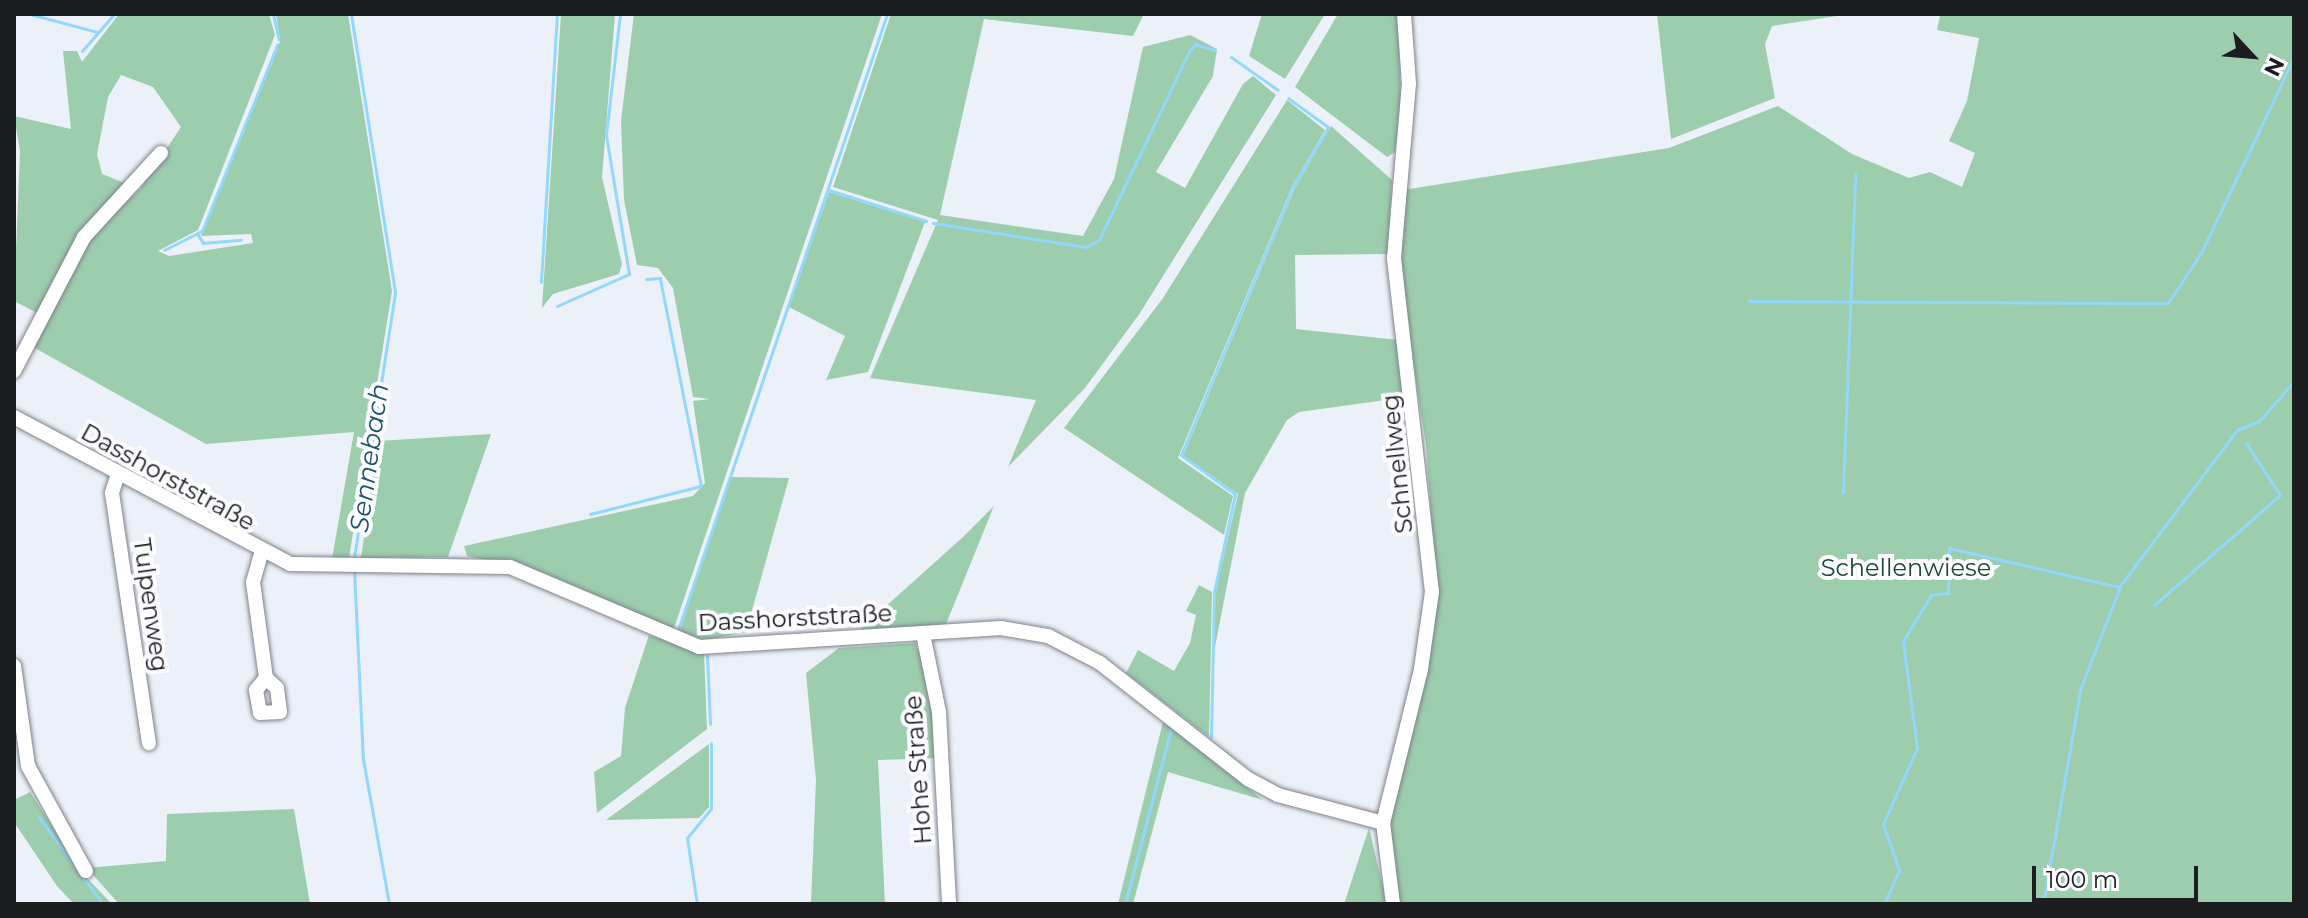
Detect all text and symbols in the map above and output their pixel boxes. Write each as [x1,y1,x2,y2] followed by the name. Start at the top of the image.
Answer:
[2212,16,2292,96] north arrow
[2258,53,2290,81] text: N
[344,382,396,534] water label: Sennebach
[1375,393,1419,535] street label: Schnellweg
[76,417,260,537] street label: Dasshorststraße
[127,536,175,674] street label: Tulpenweg
[1821,554,1991,582] park label: Schellenwiese
[697,599,893,637] street label: Dasshorststraße
[898,694,938,846] street label: Hohe Straße
[2036,850,2202,900] scale bar
[2046,865,2118,894] text: 100 m

